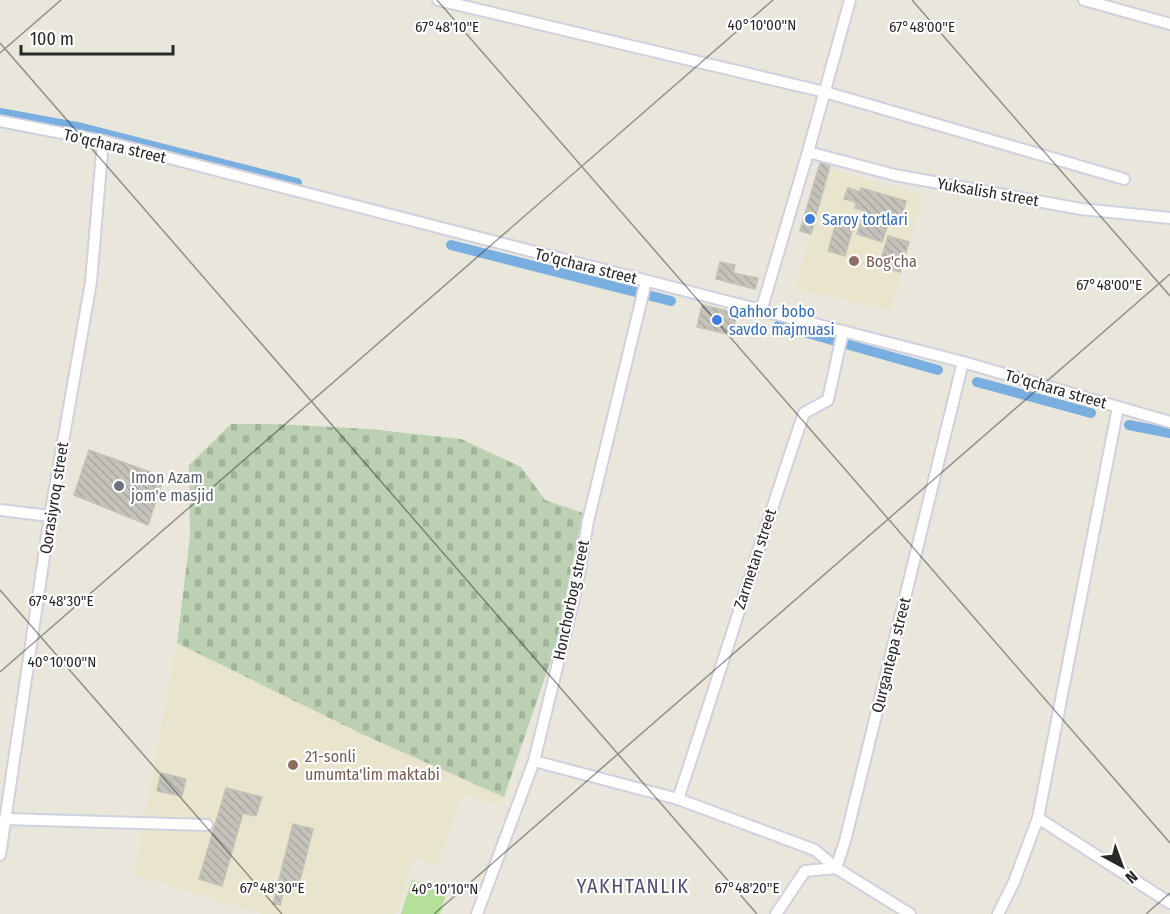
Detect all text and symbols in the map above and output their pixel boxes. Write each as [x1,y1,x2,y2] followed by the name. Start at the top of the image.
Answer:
[728,16,796,34] text: 40°10'00"N
[21,18,172,56] scale bar
[415,18,479,36] text: 67°48'10"E
[889,18,955,36] text: 67°48'00"E
[30,28,74,50] text: 100 m
[62,125,169,167] street label: To'qchara street
[936,174,1041,210] street label: Yuksalish street
[822,210,908,229] place label: Saroy tortlari
[803,212,817,226] marker: Saroy tortlari
[533,244,640,288] street label: To'qchara street
[866,252,917,271] place label: Bog'cha
[847,254,861,268] marker: Bog'cha
[1076,276,1142,294] text: 67°48'00"E
[729,302,834,339] place label: Qahhor bobo savdo majmuasi
[710,313,724,327] marker: Qahhor bobo savdo majmuasi
[1003,365,1110,413] street label: To'qchara street
[36,440,72,555] street label: Qorasiyroq street
[130,468,214,505] place label: Imon Azam jom'e masjid
[112,479,126,493] marker: Imon Azam jom'e masjid
[730,506,780,612] street label: Zarmetan street
[549,537,593,662] street label: Honchorbog street
[28,592,94,610] text: 67°48'30"E
[867,595,915,715] street label: Qurgantepa street
[28,653,96,671] text: 40°10'00"N
[305,747,440,784] place label: 21-sonli umumta'lim maktabi
[286,758,300,772] marker: 21-sonli umumta'lim maktabi
[1092,836,1152,896] north arrow
[1122,867,1141,887] text: N
[577,874,689,898] district label: YAKHTANLIK
[239,879,305,897] text: 67°48'30"E
[715,879,779,897] text: 67°48'20"E
[412,880,478,898] text: 40°10'10"N

